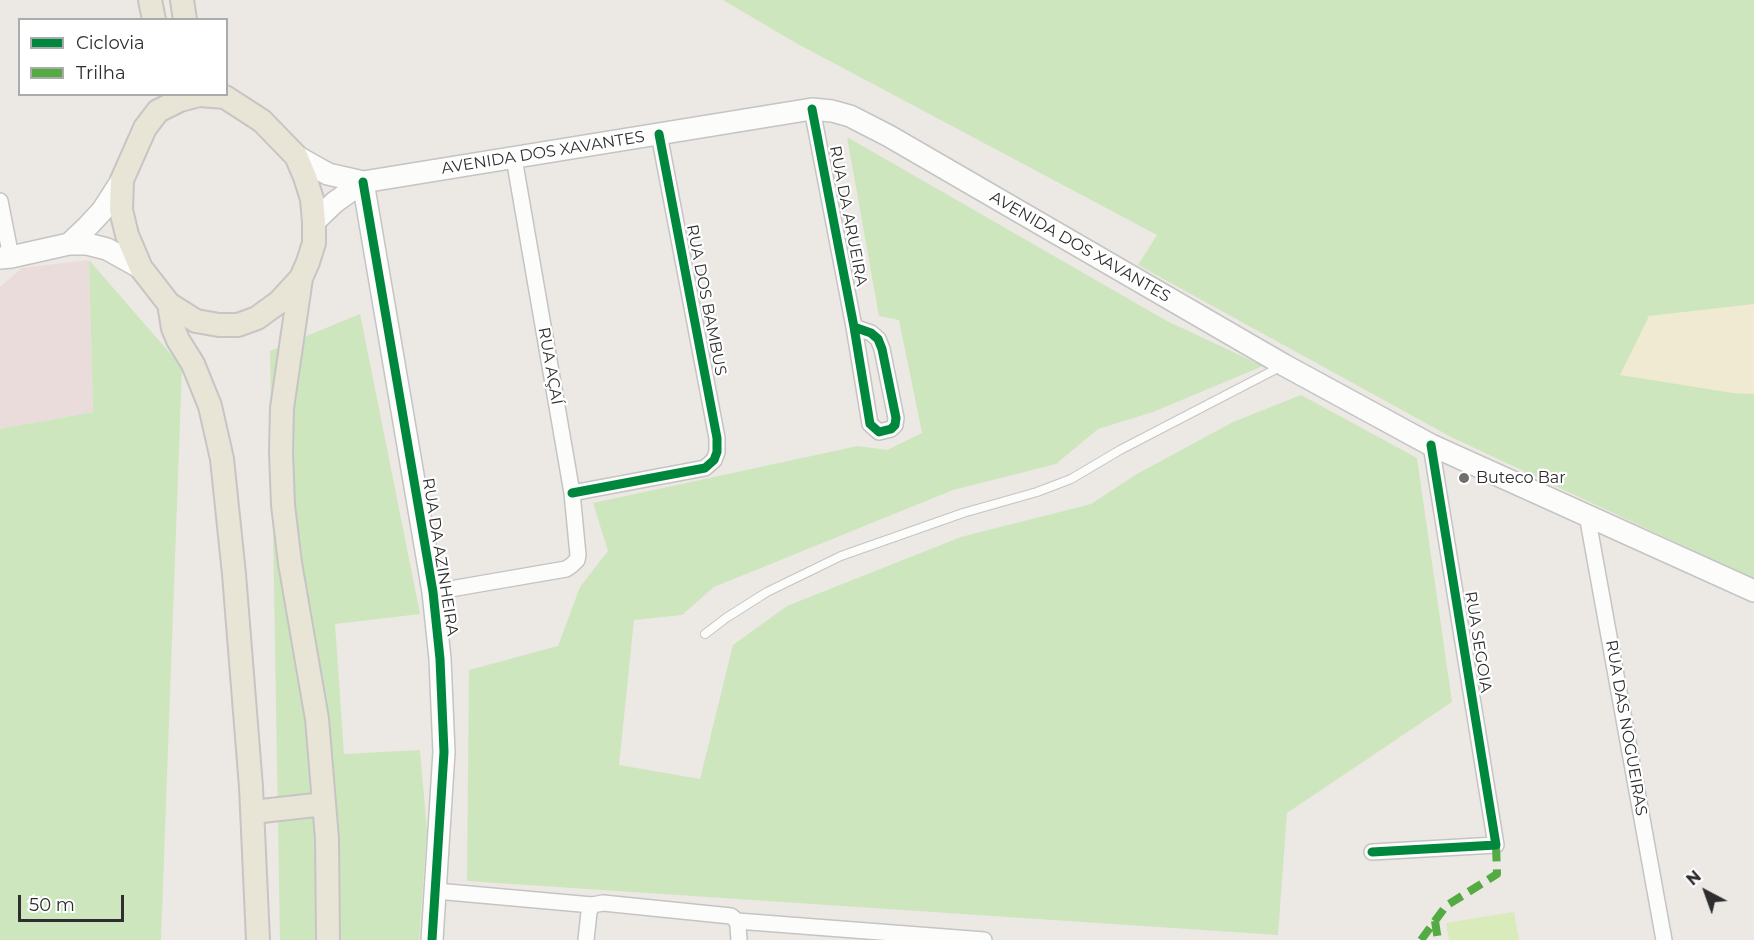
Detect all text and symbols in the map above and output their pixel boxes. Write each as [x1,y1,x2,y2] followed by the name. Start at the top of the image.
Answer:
[18,18,228,96] legend
[76,32,145,54] text: Ciclovia
[76,62,126,84] text: Trilha
[440,127,646,179] street label: AVENIDA DOS XAVANTES
[825,144,871,288] street label: RUA DA ARUEIRA
[986,187,1174,307] street label: AVENIDA DOS XAVANTES
[682,223,730,377] street label: RUA DOS BAMBUS
[534,326,566,406] street label: RUA AÇAÍ
[1476,468,1566,488] place label: Buteco Bar
[1457,471,1471,485] marker: Buteco Bar
[418,477,462,637] street label: RUA DA AZINHEIRA
[1461,590,1495,694] street label: RUA SEGOIA
[1601,639,1651,817] street label: RUA DAS NOGUEIRAS
[1676,862,1736,922] north arrow
[1683,867,1705,889] text: N
[21,883,128,921] scale bar
[29,894,75,916] text: 50 m

